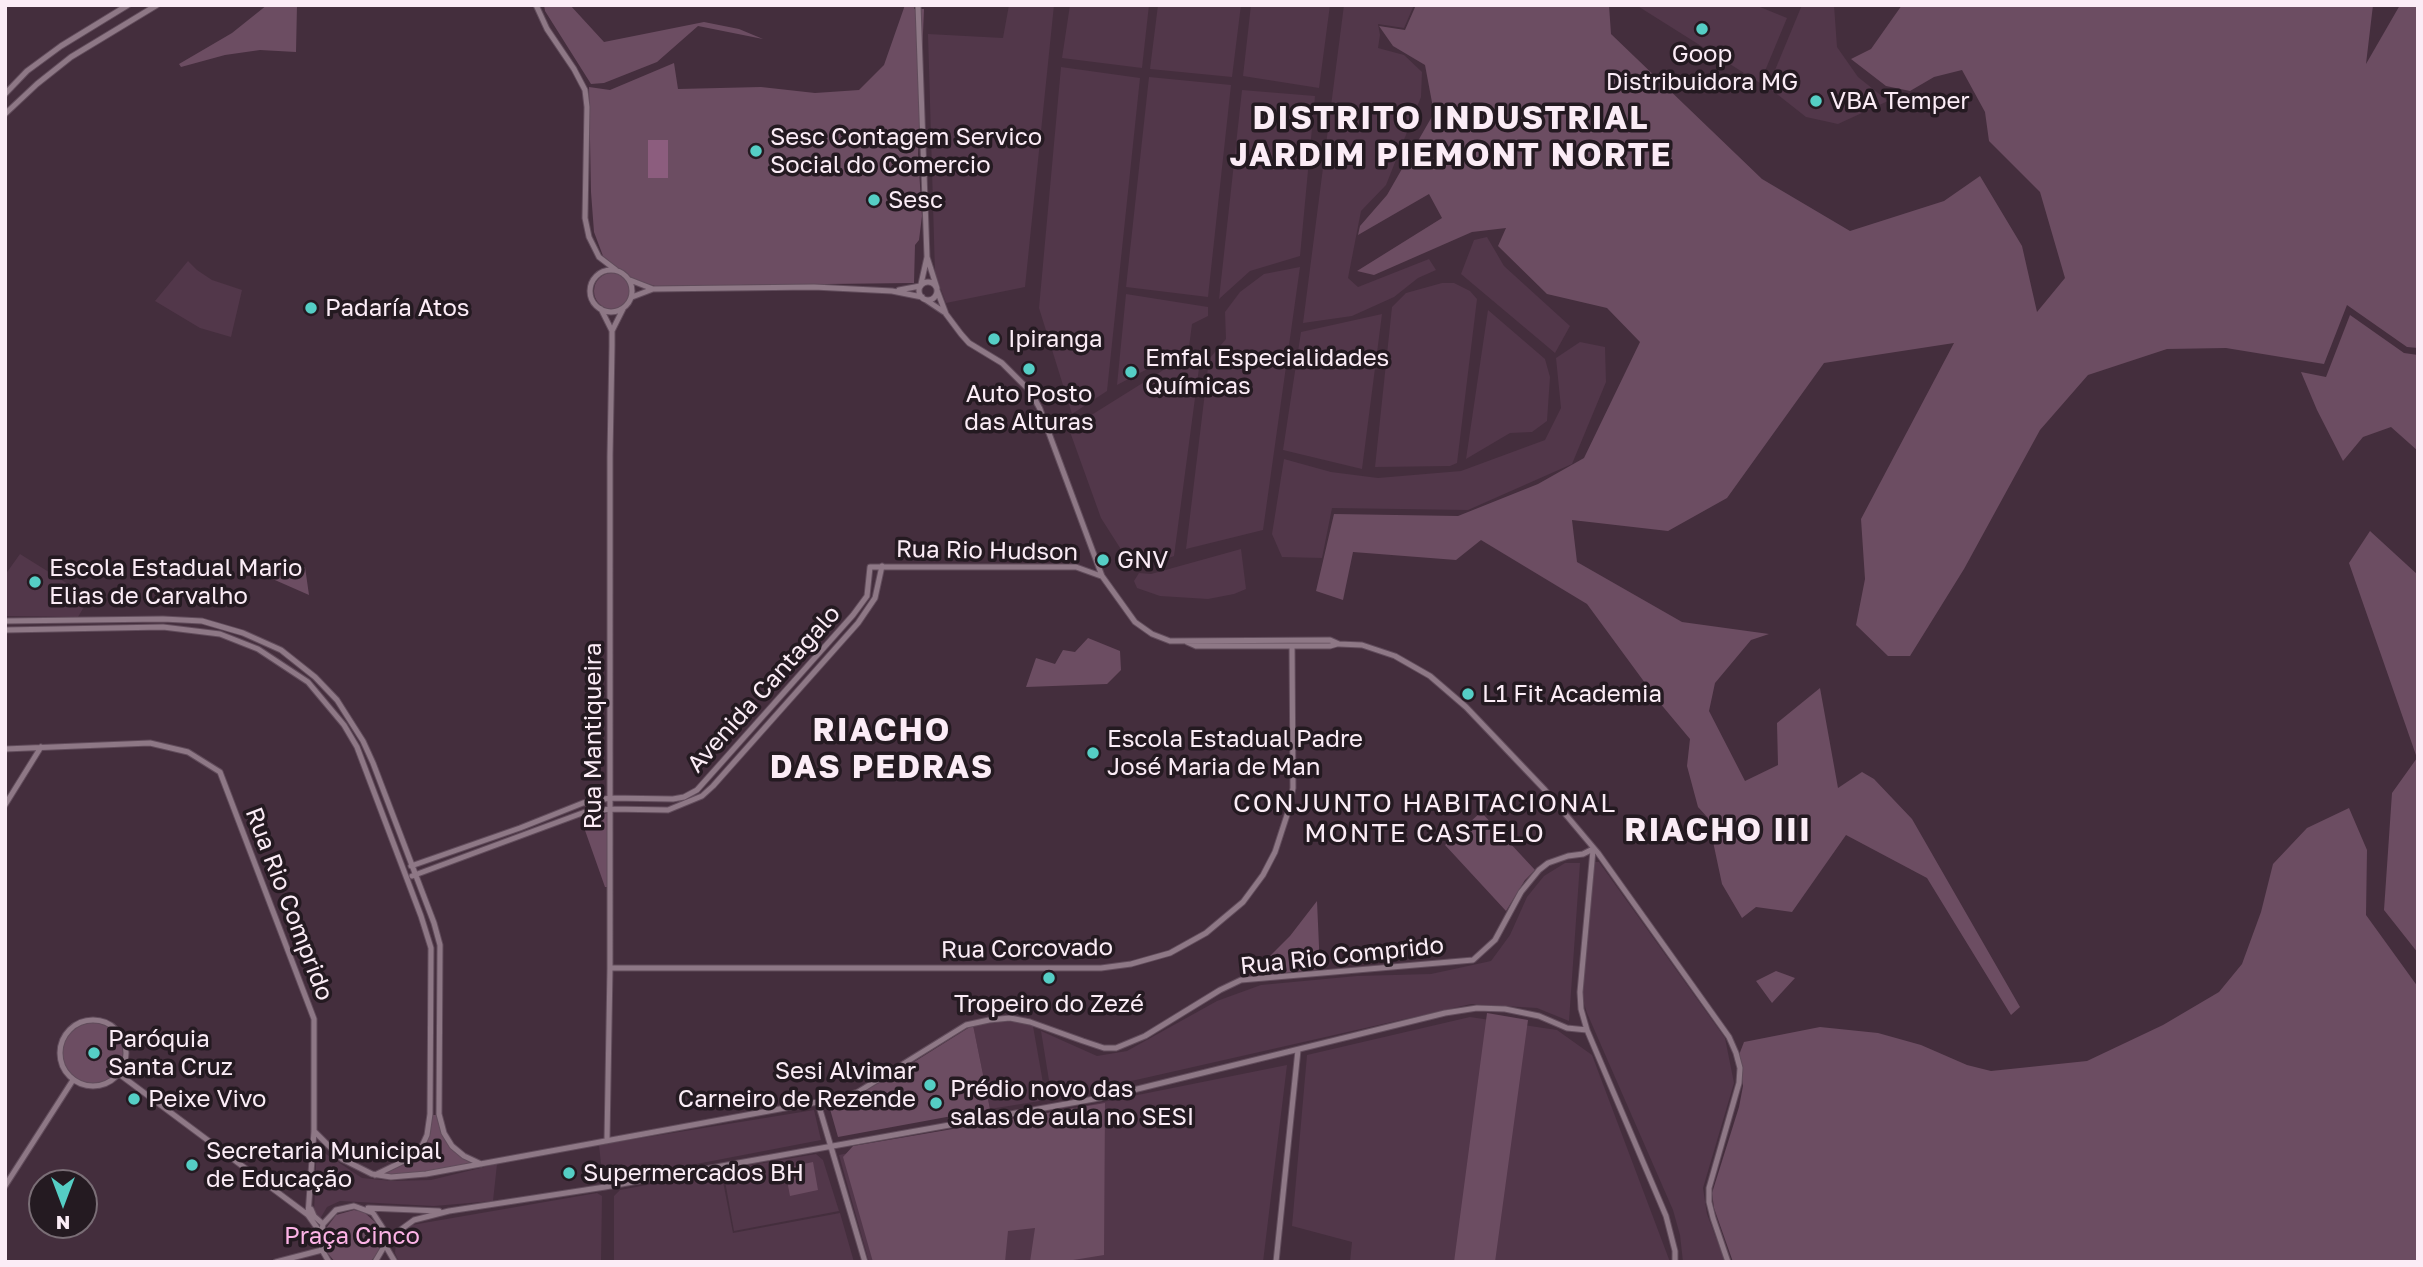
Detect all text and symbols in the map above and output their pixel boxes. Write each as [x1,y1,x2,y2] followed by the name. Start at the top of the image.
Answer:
[1694,21,1710,37] marker: Goop Distribuidora MG
[1606,40,1798,96] place label: Goop Distribuidora MG
[1830,87,1970,115] place label: VBA Temper
[1808,93,1824,109] marker: VBA Temper
[1232,100,1670,175] district label: DISTRITO INDUSTRIAL JARDIM PIEMONT NORTE
[770,123,1042,179] place label: Sesc Contagem Servico Social do Comercio
[748,143,764,159] marker: Sesc Contagem Servico Social do Comercio
[888,186,943,214] place label: Sesc
[866,192,882,208] marker: Sesc
[325,294,470,322] place label: Padaría Atos
[303,300,319,316] marker: Padaría Atos
[1008,325,1102,353] place label: Ipiranga
[986,331,1002,347] marker: Ipiranga
[1145,344,1389,400] place label: Emfal Especialidades Químicas
[1021,361,1037,377] marker: Auto Posto das Alturas
[1123,364,1139,380] marker: Emfal Especialidades Químicas
[964,380,1094,436] place label: Auto Posto das Alturas
[896,535,1078,567] street label: Rua Rio Hudson
[1117,546,1168,574] place label: GNV
[1095,552,1111,568] marker: GNV
[49,554,303,610] place label: Escola Estadual Mario Elias de Carvalho
[27,574,43,590] marker: Escola Estadual Mario Elias de Carvalho
[681,600,847,778] street label: Avenida Cantagalo
[579,643,607,829] street label: Rua Mantiqueira
[1482,680,1662,708] place label: L1 Fit Academia
[1460,686,1476,702] marker: L1 Fit Academia
[771,712,993,787] district label: RIACHO DAS PEDRAS
[1107,725,1363,781] place label: Escola Estadual Padre José Maria de Man
[1085,745,1101,761] marker: Escola Estadual Padre José Maria de Man
[1236,788,1614,850] district label: CONJUNTO HABITACIONAL MONTE CASTELO
[239,803,339,1005] street label: Rua Rio Comprido
[1625,812,1811,850] district label: RIACHO III
[1239,931,1445,981] street label: Rua Rio Comprido
[941,933,1113,965] street label: Rua Corcovado
[1041,970,1057,986] marker: Tropeiro do Zezé
[954,990,1144,1018] place label: Tropeiro do Zezé
[108,1025,233,1081] place label: Paróquia Santa Cruz
[86,1045,102,1061] marker: Paróquia Santa Cruz
[678,1057,916,1113] place label: Sesi Alvimar Carneiro de Rezende
[950,1075,1194,1131] place label: Prédio novo das salas de aula no SESI
[922,1077,938,1093] marker: Sesi Alvimar Carneiro de Rezende
[148,1085,266,1113] place label: Peixe Vivo
[126,1091,142,1107] marker: Peixe Vivo
[928,1095,944,1111] marker: Prédio novo das salas de aula no SESI
[206,1137,442,1193] place label: Secretaria Municipal de Educação
[184,1157,200,1173] marker: Secretaria Municipal de Educação
[583,1159,804,1187] place label: Supermercados BH
[561,1165,577,1181] marker: Supermercados BH
[28,1169,98,1239] north arrow
[56,1212,70,1235] text: N
[284,1222,420,1250] park label: Praça Cinco

